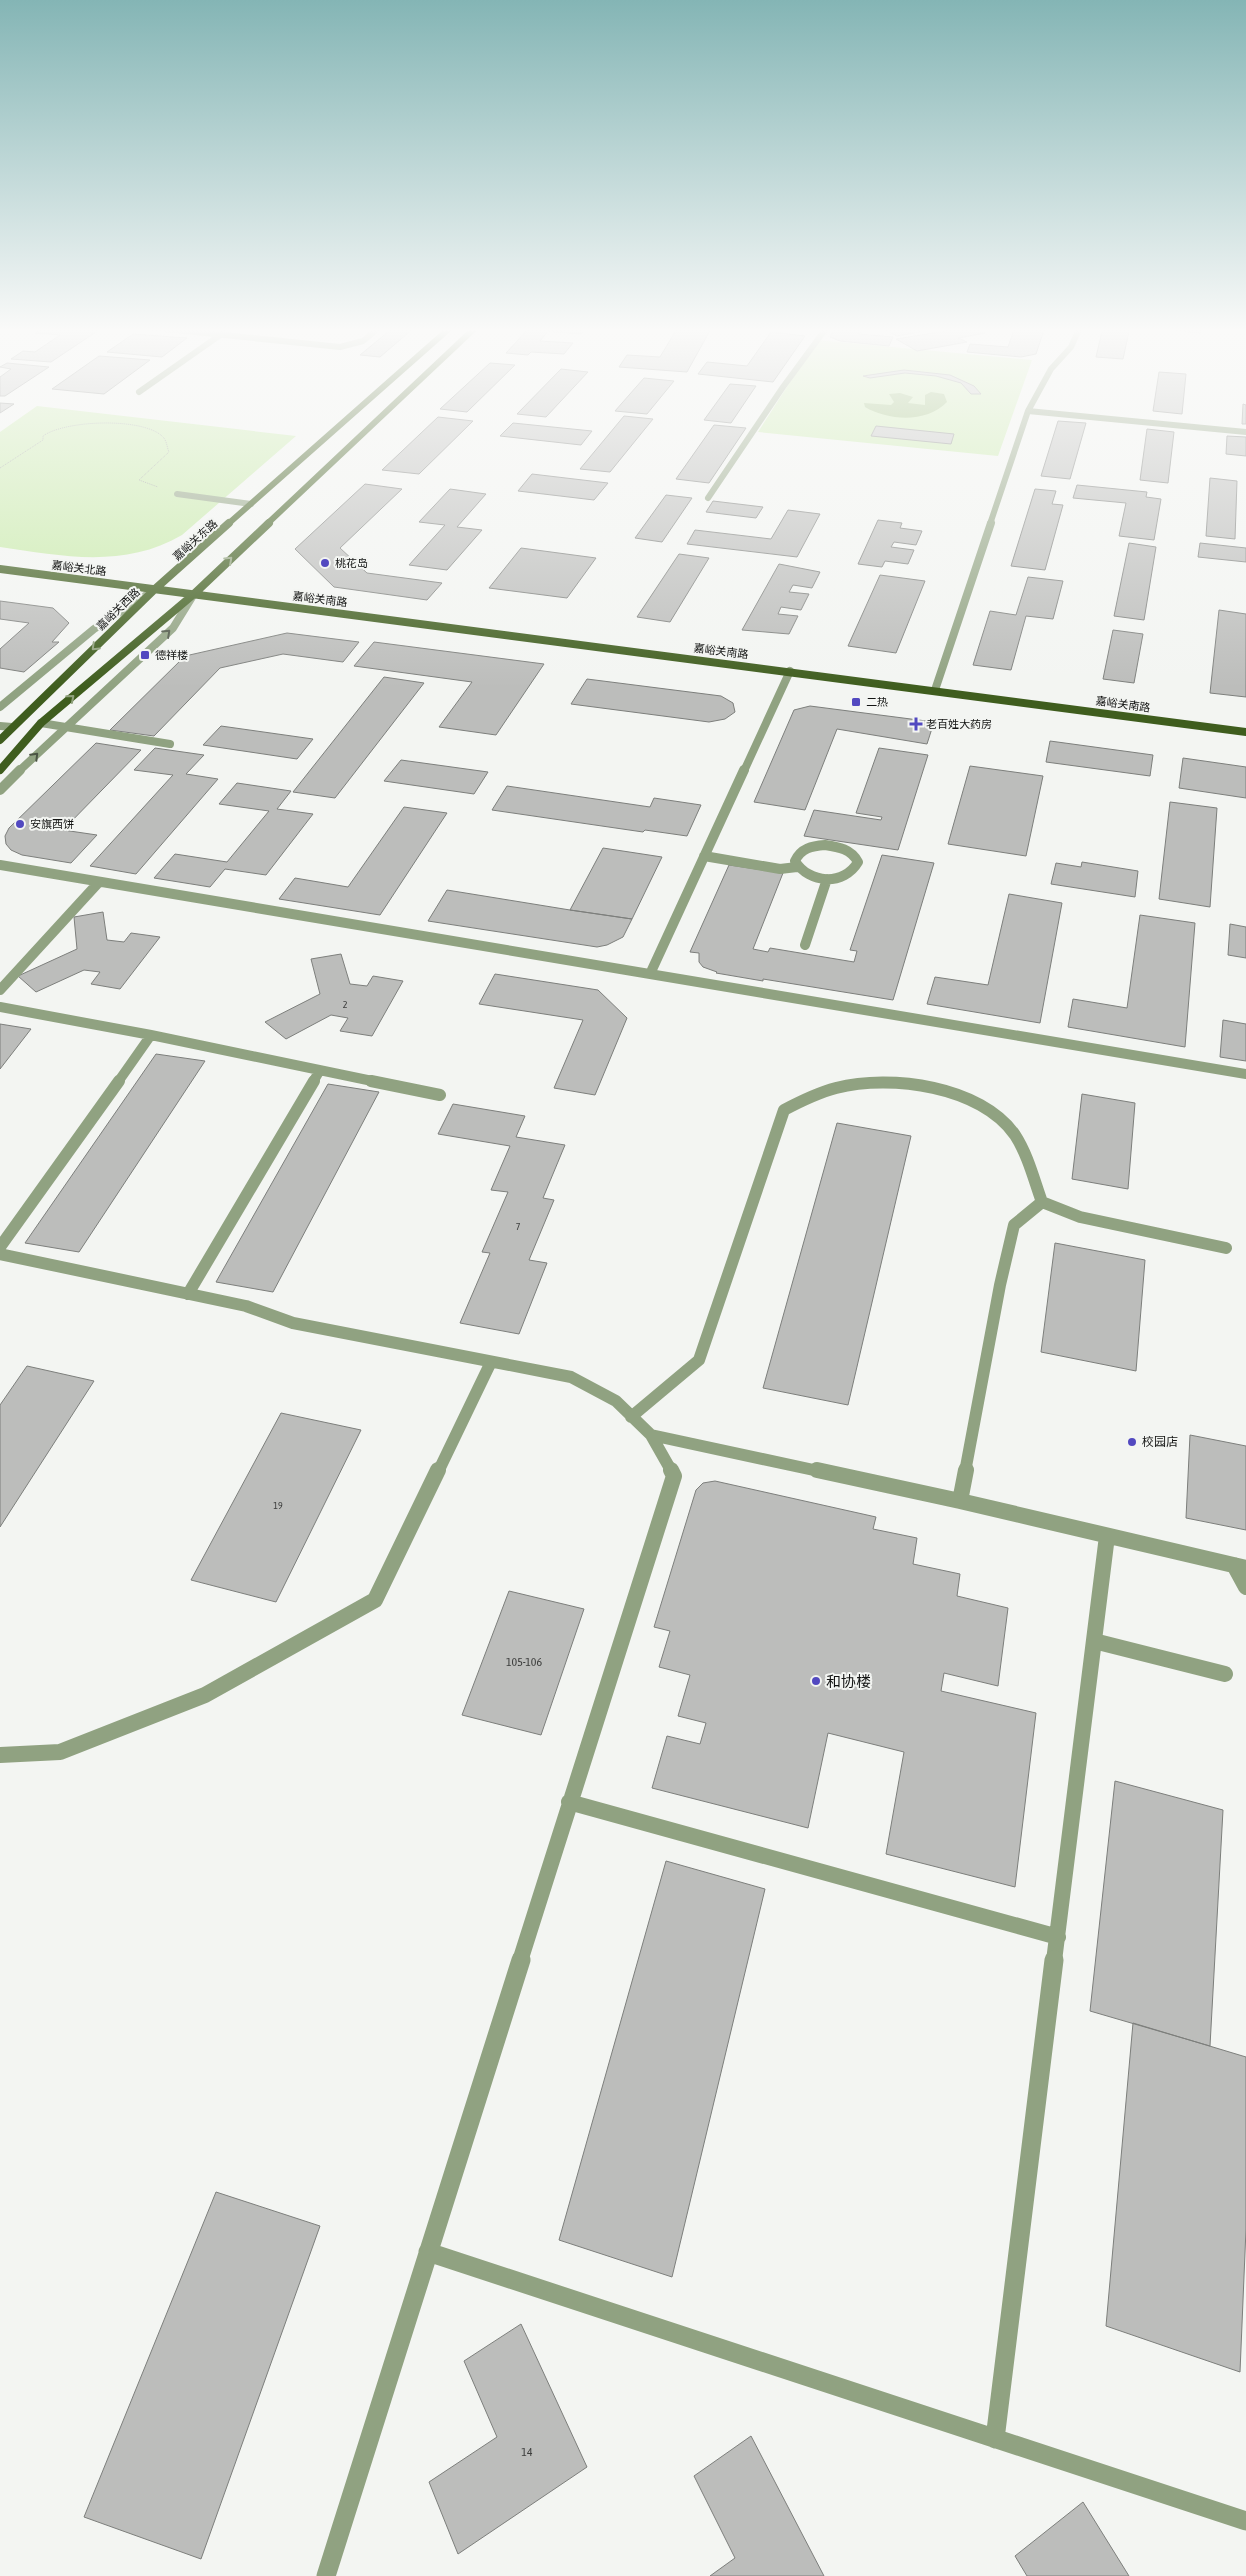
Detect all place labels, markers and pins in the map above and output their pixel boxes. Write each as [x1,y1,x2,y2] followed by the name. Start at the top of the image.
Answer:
[319,557,331,569] marker: 桃花岛
[335,557,368,569] place label: 桃花岛
[139,649,151,661] marker: 德祥楼
[155,649,188,661] place label: 德祥楼
[850,696,862,708] marker: 二热
[866,696,888,708] place label: 二热
[910,718,922,730] marker: 老百姓大药房
[926,718,992,730] place label: 老百姓大药房
[14,818,26,830] marker: 安旗西饼
[30,818,74,830] place label: 安旗西饼
[1142,1435,1178,1449] place label: 校园店
[1126,1436,1138,1448] marker: 校园店
[826,1673,871,1690] place label: 和协楼
[810,1675,822,1687] marker: 和协楼

